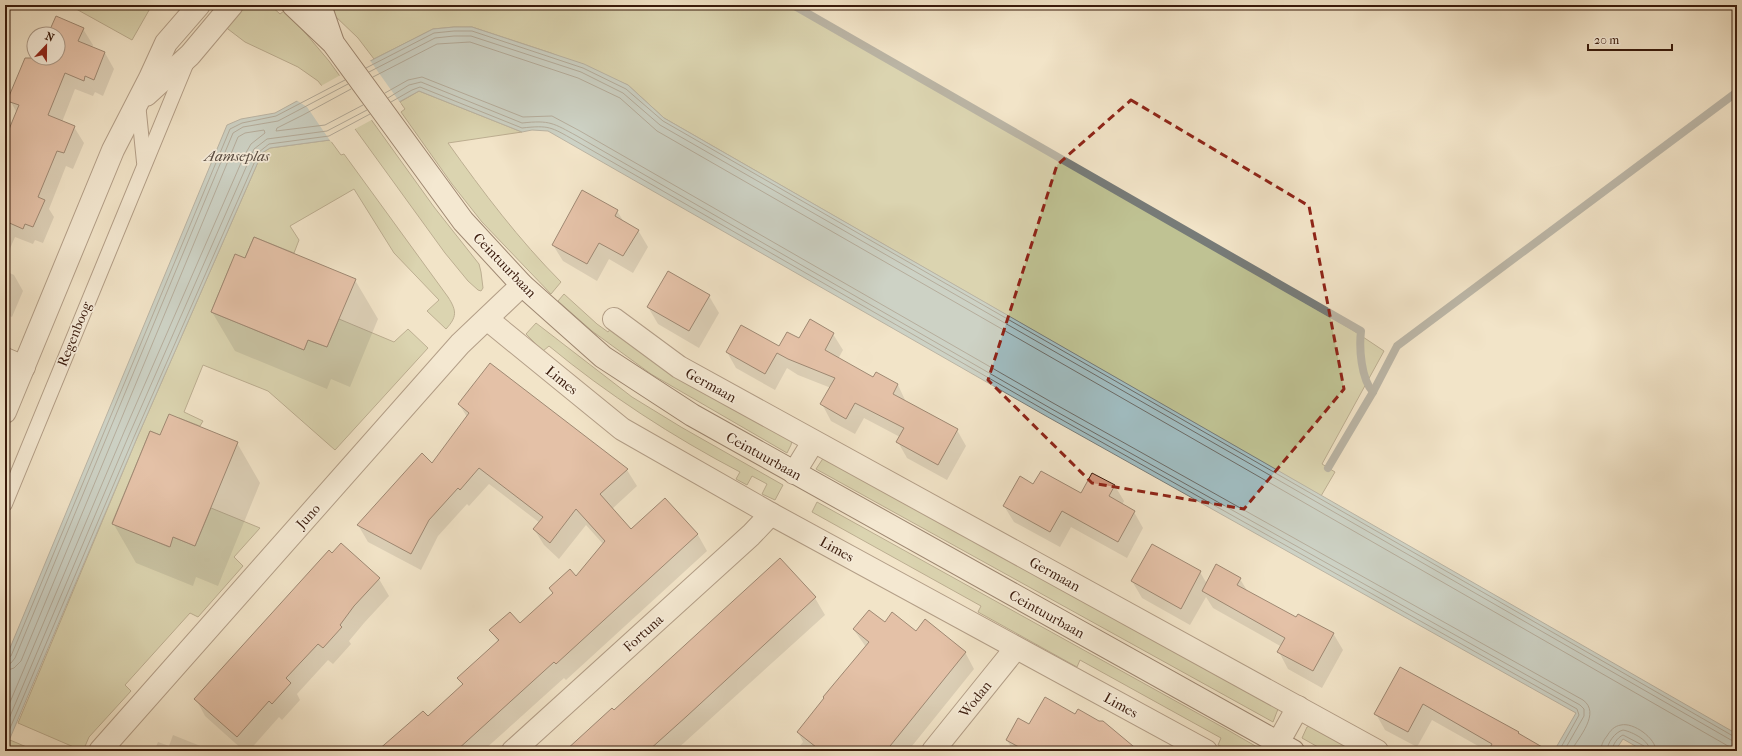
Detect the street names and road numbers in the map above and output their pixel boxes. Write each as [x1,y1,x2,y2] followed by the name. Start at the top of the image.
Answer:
[469,229,540,301] street label: Ceintuurbaan
[54,299,95,369] street label: Regenboog
[542,362,581,398] street label: Limes
[682,365,739,406] street label: Germaan
[723,429,804,484] street label: Ceintuurbaan
[292,500,324,533] street label: Juno
[817,533,857,566] street label: Limes
[1026,554,1083,595] street label: Germaan
[1006,587,1087,642] street label: Ceintuurbaan
[620,611,667,656] street label: Fortuna
[955,678,995,722] street label: Wodan
[1101,689,1141,722] street label: Limes

